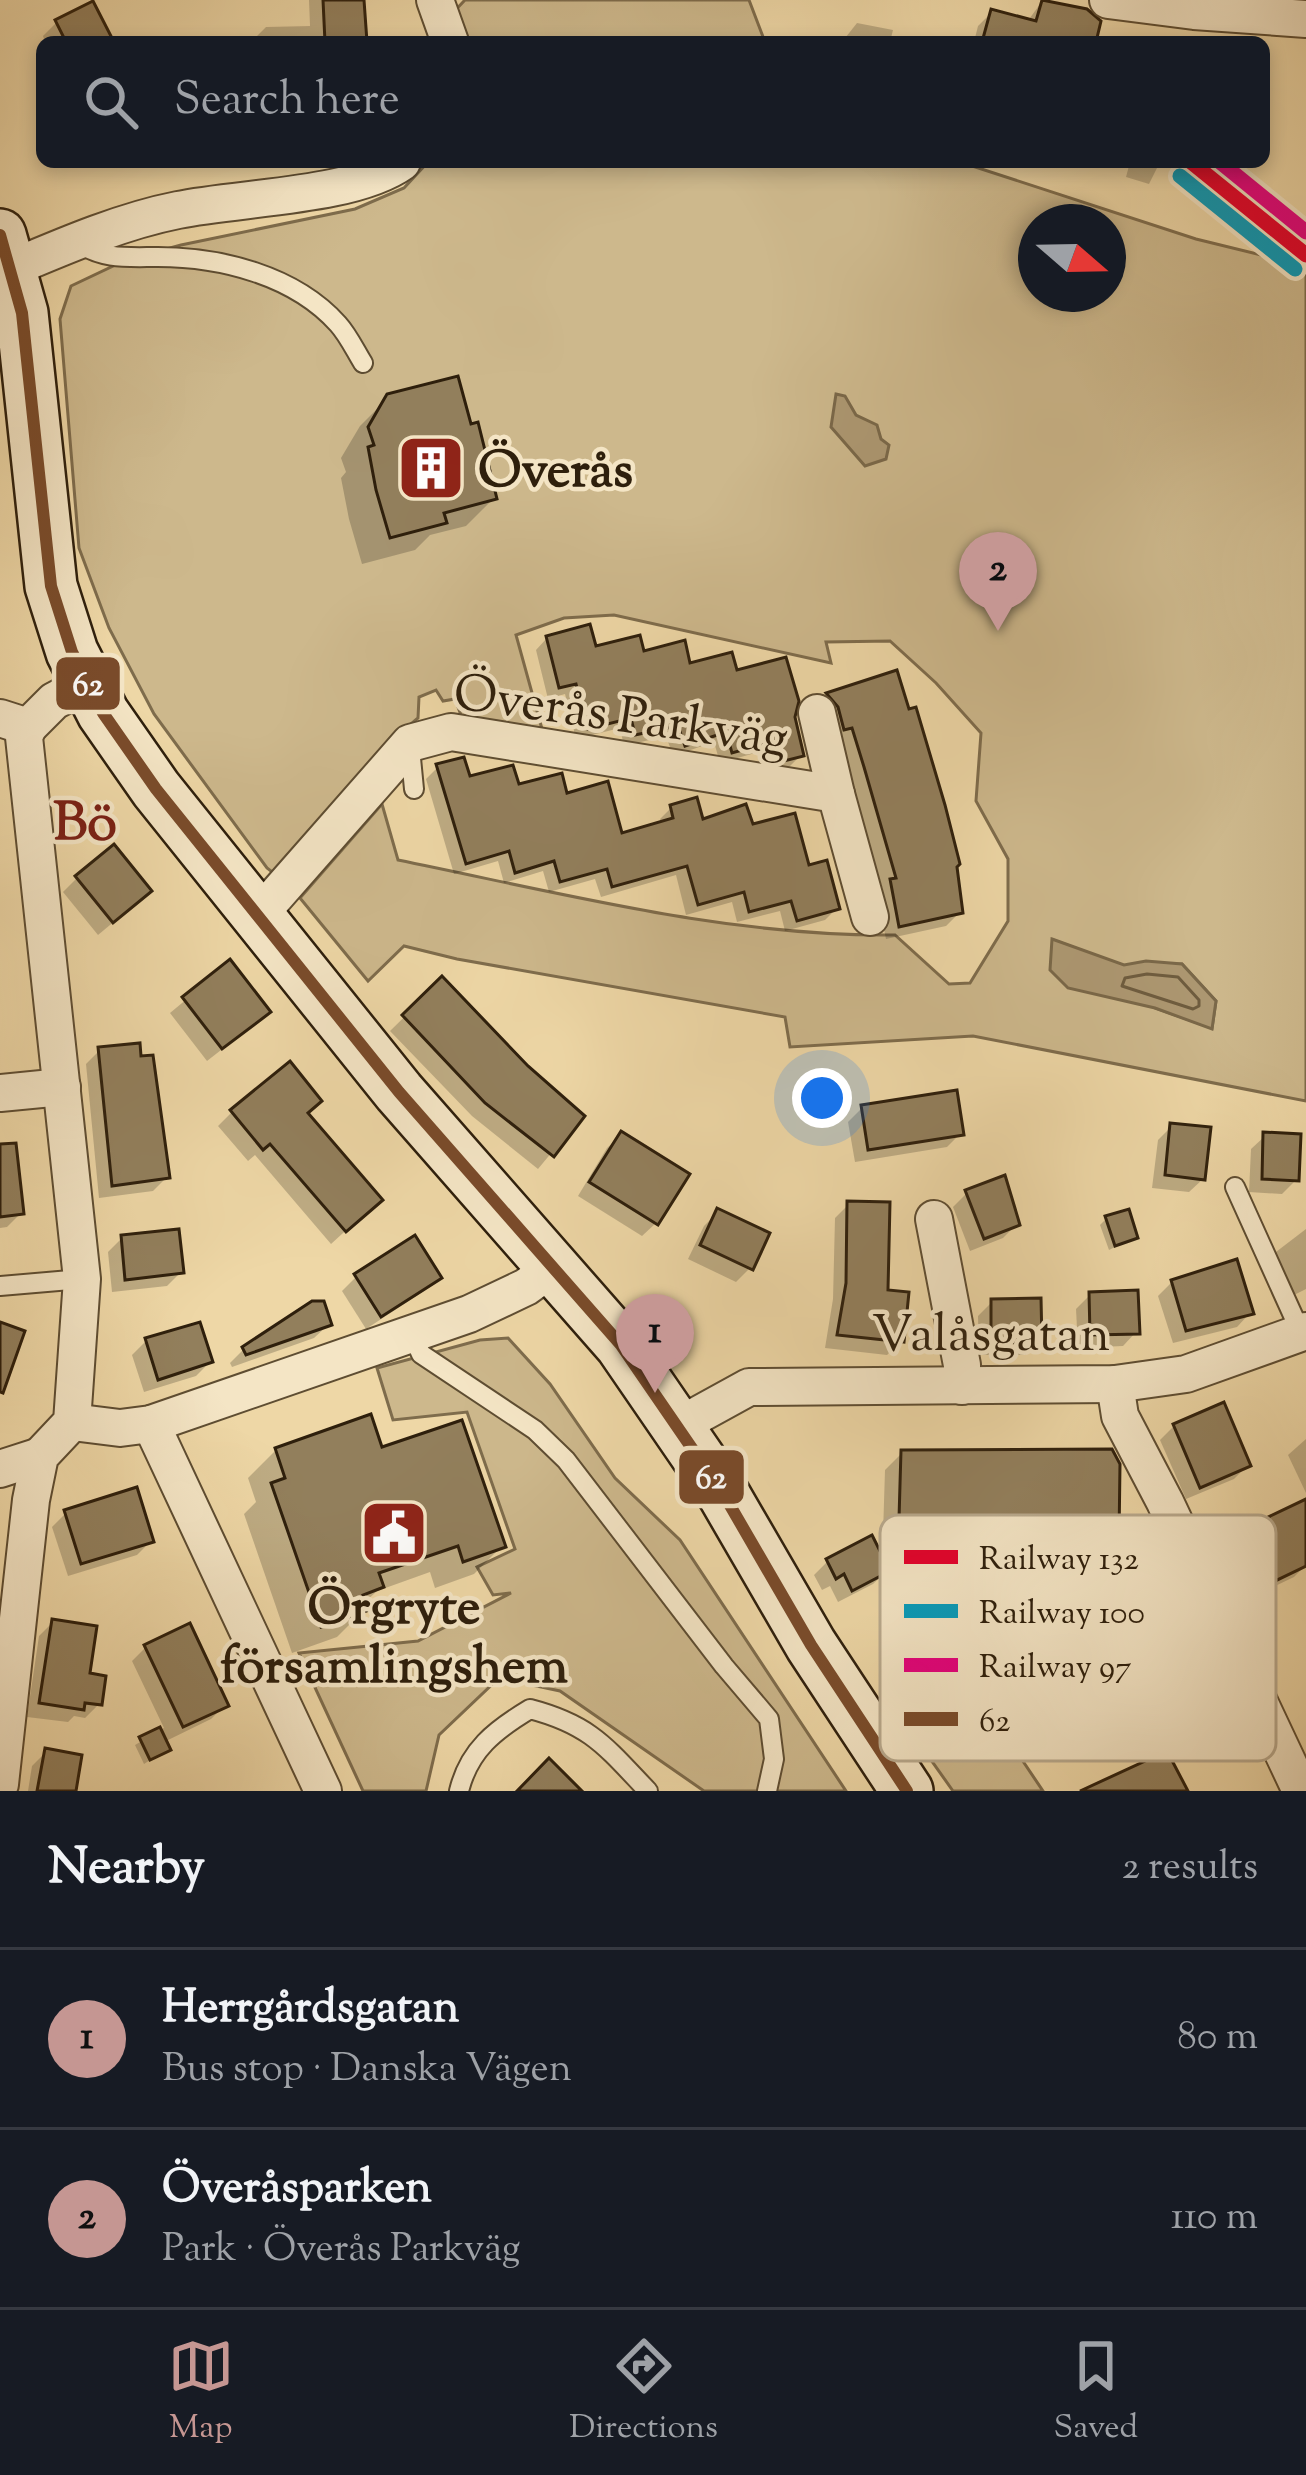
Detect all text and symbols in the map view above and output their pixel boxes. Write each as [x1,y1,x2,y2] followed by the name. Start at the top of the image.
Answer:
[36,36,1270,168] search box
[78,69,144,135] icon: search
[174,70,400,135] text: Search here
[1018,204,1126,312] north arrow
[396,433,466,503] building icon: Överås
[478,437,633,510] place label: Överås
[959,532,1037,631] pin: 2
[54,655,122,712] line badge: 62
[448,659,792,778] street label: Överås Parkväg
[72,663,104,711] text: 62
[53,787,117,865] district label: Bö
[792,1068,852,1128] your location
[616,1294,694,1393] pin: 1
[872,1301,1110,1374] street label: Valåsgatan
[677,1448,746,1506] line badge: 62
[695,1456,727,1504] text: 62
[359,1498,429,1568] public building icon: Örgryte församlingshem
[880,1515,1276,1761] legend
[979,1537,1139,1585] text: Railway 132
[220,1574,568,1706] place label: Örgryte församlingshem
[979,1591,1145,1639] text: Railway 100
[979,1645,1132,1693] text: Railway 97
[979,1699,1011,1747] text: 62
[48,1833,205,1906] text: Nearby
[1122,1841,1258,1897] text: 2 results
[162,1978,459,2043] text: Herrgårdsgatan
[80,2011,94,2067] text: 1
[1177,2011,1258,2067] text: 80 m
[162,2043,572,2099] text: Bus stop · Danska Vägen
[162,2158,432,2223] text: Överåsparken
[78,2191,96,2247] text: 2
[1171,2191,1258,2247] text: 110 m
[162,2223,521,2279] text: Park · Överås Parkväg
[168,2333,234,2453] tab: Map
[569,2333,718,2453] tab: Directions
[1054,2333,1138,2453] tab: Saved

